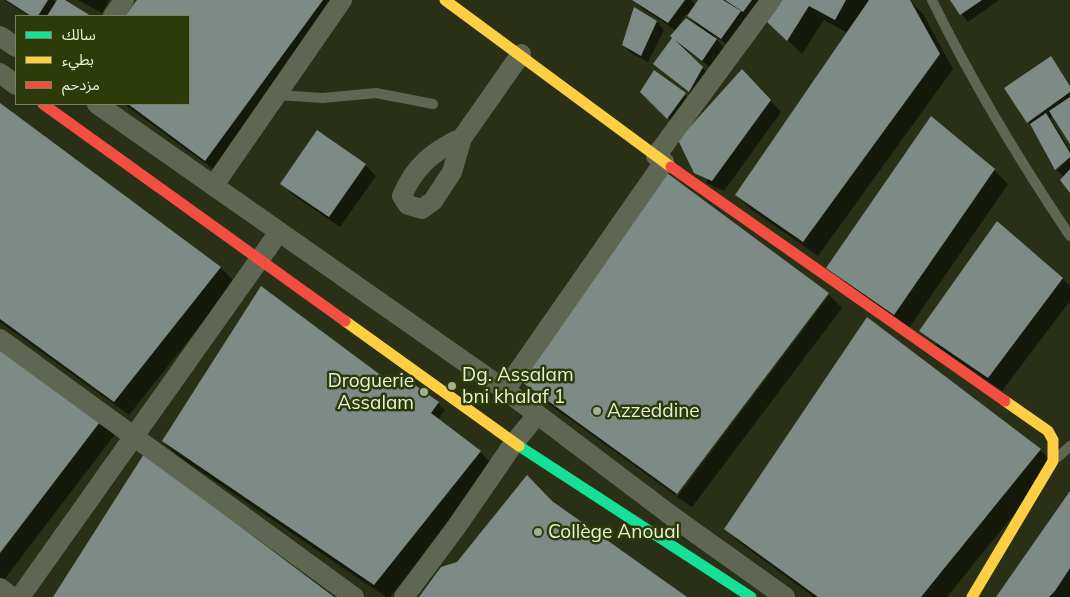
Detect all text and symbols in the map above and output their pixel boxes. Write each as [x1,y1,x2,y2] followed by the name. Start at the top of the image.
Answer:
[15,15,190,105] legend
[62,25,96,44] text: سالك
[62,50,94,69] text: بطيء
[62,75,100,94] text: مزدحم
[462,364,574,408] place label: Dg. Assalam bni khalaf 1
[328,370,414,414] place label: Droguerie Assalam
[446,380,458,392] marker: Dg. Assalam bni khalaf 1
[418,386,430,398] marker: Droguerie Assalam
[607,400,700,422] place label: Azzeddine
[591,405,603,417] marker: Azzeddine
[548,521,680,543] place label: Collège Anoual
[532,526,544,538] marker: Collège Anoual

